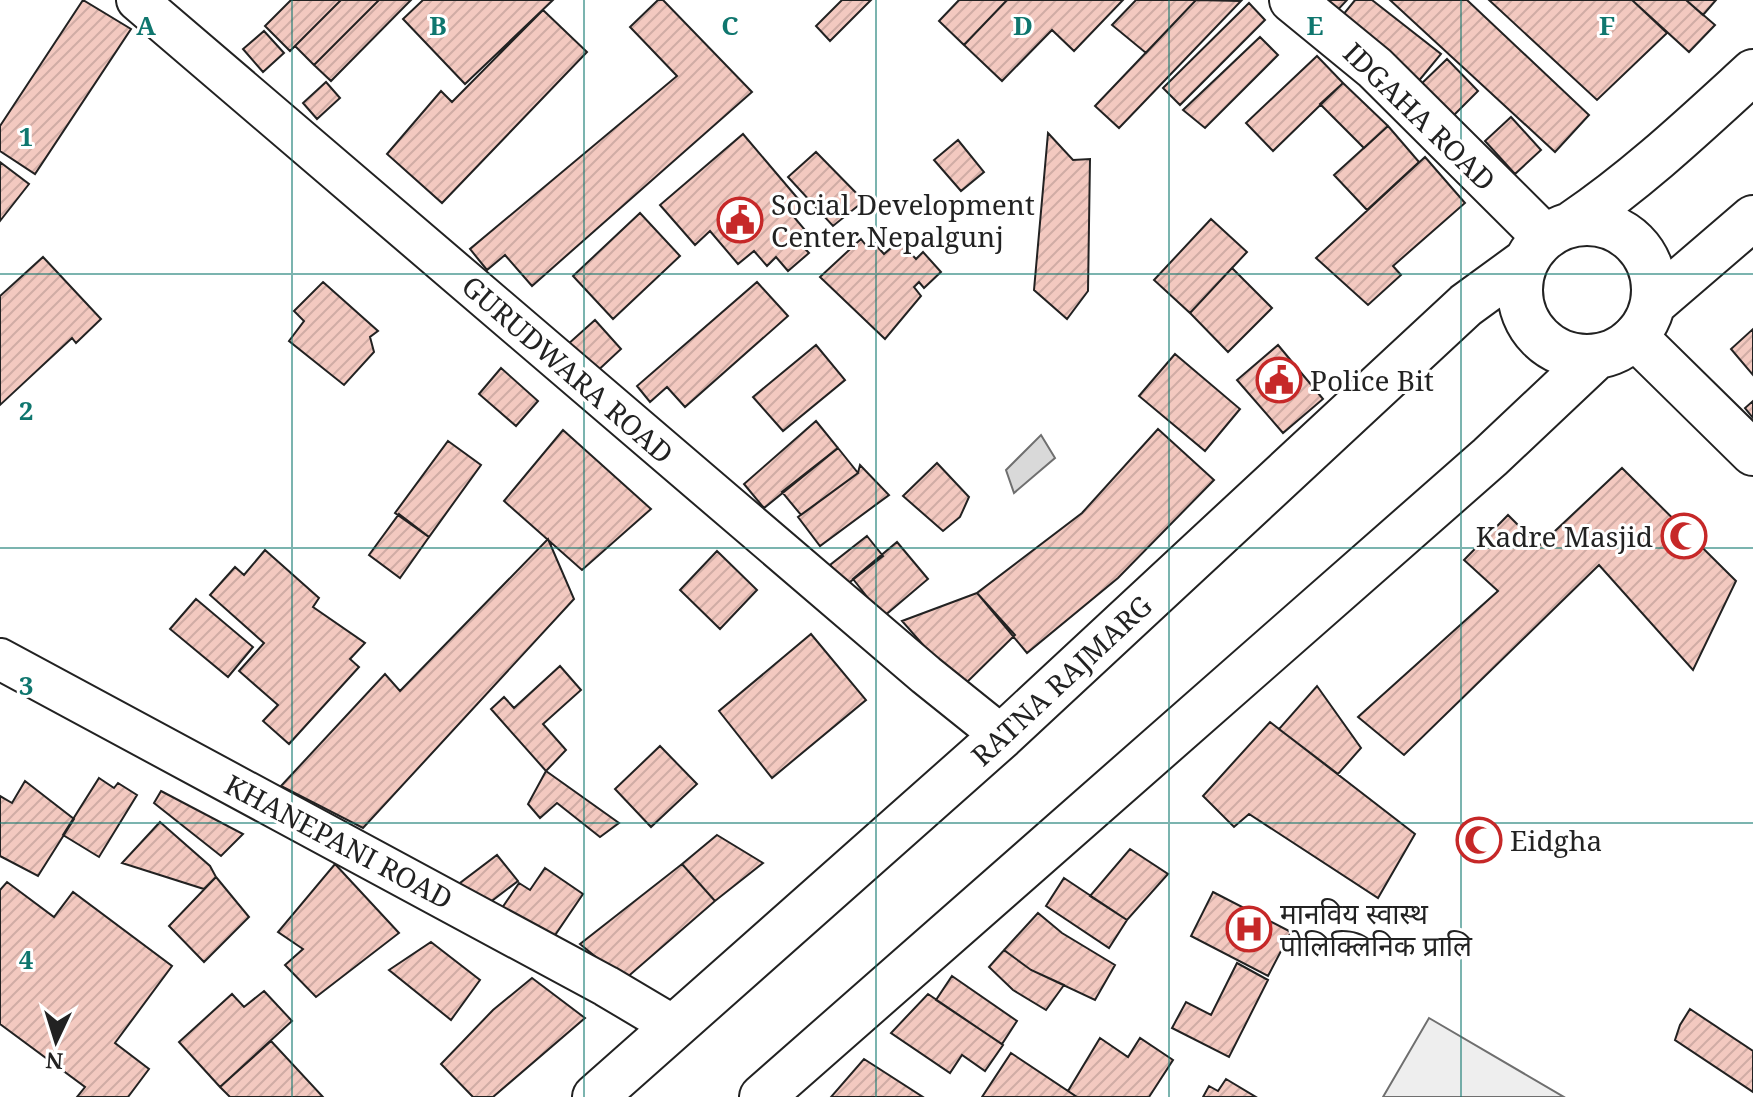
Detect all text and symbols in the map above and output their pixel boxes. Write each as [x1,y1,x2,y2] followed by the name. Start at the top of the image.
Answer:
[136,7,156,43] text: A
[429,7,447,43] text: B
[721,7,739,43] text: C
[1013,7,1033,43] text: D
[1307,7,1324,43] text: E
[1599,7,1615,43] text: F
[1336,34,1504,198] street label: IDGAHA ROAD
[19,118,33,154] text: 1
[771,185,1035,255] place label: Social Development Center Nepalgunj
[716,196,764,244] public building icon: Social Development Center Nepalgunj
[454,267,682,471] street label: GURUDWARA ROAD
[1255,356,1303,404] public building icon: Police Bit
[1310,361,1434,399] place label: Police Bit
[19,392,33,428] text: 2
[1660,512,1708,560] mosque icon: Kadre Masjid
[1476,517,1653,555] place label: Kadre Masjid
[963,586,1159,774] street label: RATNA RAJMARG
[19,667,33,703] text: 3
[219,765,459,917] street label: KHANEPANI ROAD
[1455,816,1503,864] mosque icon: Eidgha
[1510,821,1602,859] place label: Eidgha
[1280,894,1473,964] place label: मानविय स्वास्थ पोलिक्लिनिक प्रालि
[1225,905,1273,953] hospital icon: मानविय स्वास्थ पोलिक्लिनिक प्रालि
[19,941,34,977] text: 4
[16,1001,96,1081] north arrow
[45,1046,64,1078] text: N

